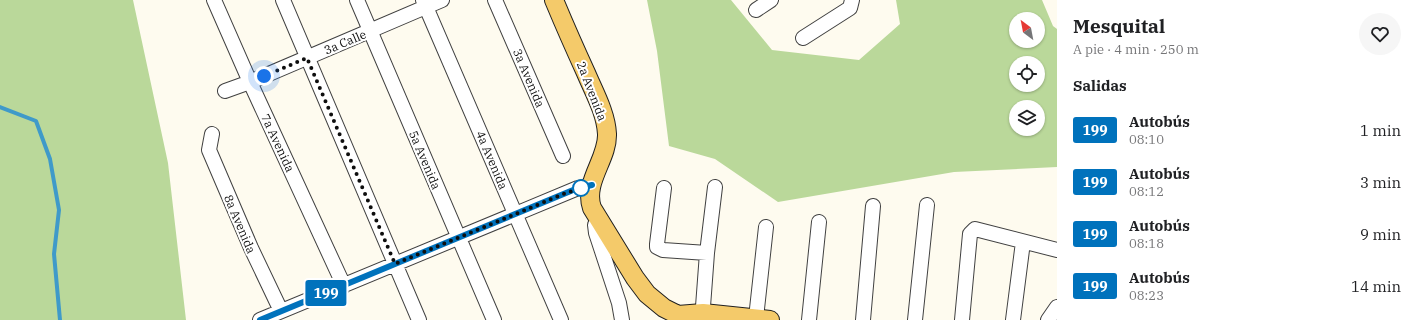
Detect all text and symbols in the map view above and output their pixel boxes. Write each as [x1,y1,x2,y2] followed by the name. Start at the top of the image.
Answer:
[1009,12,1045,48] north arrow
[1009,12,1045,136] map controls
[1359,13,1401,55] button: heart
[1073,14,1165,38] text: Mesquital
[322,26,368,58] street label: 3a Calle
[1073,41,1199,58] text: A pie · 4 min · 250 m
[510,46,548,110] street label: 3a Avenida
[1009,56,1045,92] button: locate
[574,59,610,123] street label: 2a Avenida
[254,66,274,86] your location
[1073,76,1127,95] text: Salidas
[1009,100,1045,136] button: layers
[258,112,298,175] street label: 7a Avenida
[1129,112,1190,131] text: Autobús
[1082,121,1108,139] text: 199
[1360,121,1401,140] text: 1 min
[406,128,444,192] street label: 5a Avenida
[473,128,511,192] street label: 4a Avenida
[1129,131,1164,148] text: 08:10
[1129,164,1190,183] text: Autobús
[1082,173,1108,191] text: 199
[1360,173,1401,192] text: 3 min
[572,179,590,197] unlabelled marker
[1129,183,1164,200] text: 08:12
[221,192,259,256] street label: 8a Avenida
[1129,216,1190,235] text: Autobús
[1082,225,1108,243] text: 199
[1360,225,1401,244] text: 9 min
[1129,235,1164,252] text: 08:18
[1129,268,1190,287] text: Autobús
[1082,277,1108,295] text: 199
[1351,277,1401,296] text: 14 min
[303,280,349,306] line badge: 199
[313,284,339,302] text: 199
[1129,287,1164,304] text: 08:23

